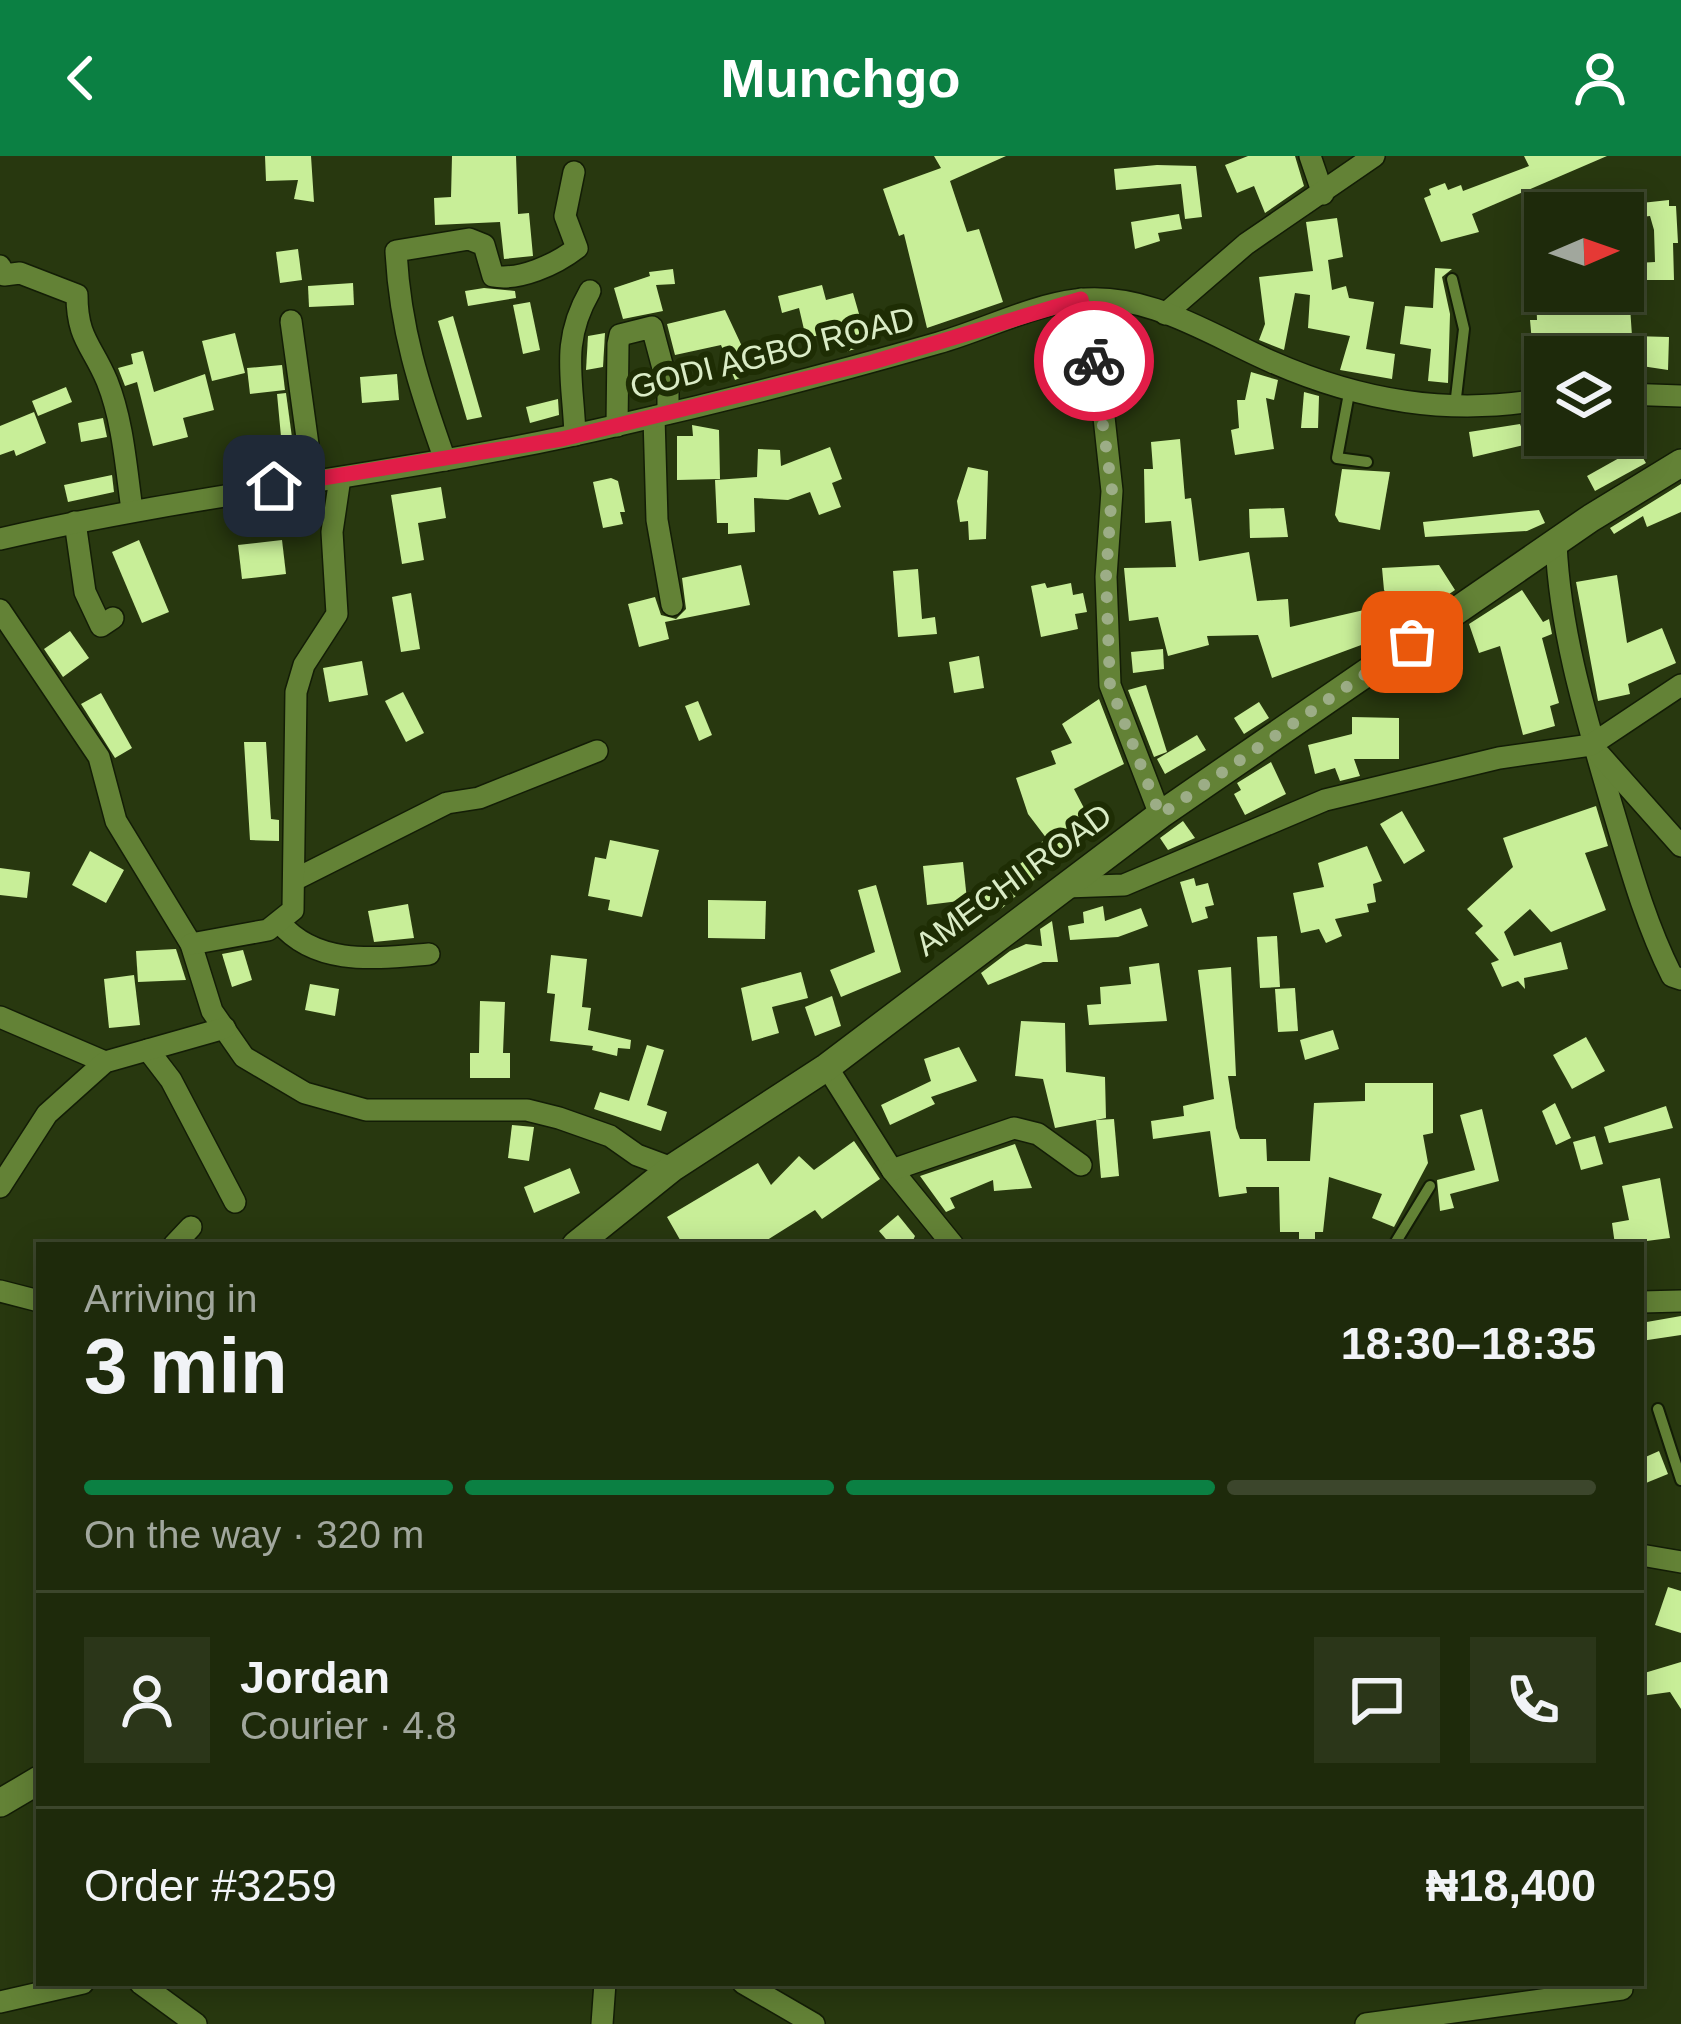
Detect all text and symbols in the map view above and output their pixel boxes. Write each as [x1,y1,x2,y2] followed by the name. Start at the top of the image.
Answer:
[48,45,114,111] icon: back
[1567,45,1633,111] icon: person
[721,48,960,108] text: Munchgo
[1524,192,1644,312] north arrow
[1524,192,1644,456] map controls
[626,299,918,406] street label: GODI AGBO ROAD
[1034,301,1154,421] courier
[1061,328,1127,394] icon: bike
[1524,336,1644,456] button: layers
[223,435,325,537] pin
[241,453,307,519] icon: home
[1361,591,1463,693] pin
[1379,609,1445,675] icon: bag
[908,796,1118,963] street label: AMECHI ROAD
[84,1277,257,1320] text: Arriving in
[1341,1318,1596,1369] text: 18:30–18:35
[84,1322,288,1410] text: 3 min
[84,1513,424,1556] text: On the way · 320 m
[84,1637,210,1763] button: person
[1314,1637,1440,1763] button: chat
[1470,1637,1596,1763] button: phone
[240,1652,390,1703] text: Jordan
[240,1704,457,1747] text: Courier · 4.8
[84,1860,337,1911] text: Order #3259
[1426,1860,1596,1911] text: ₦18,400

